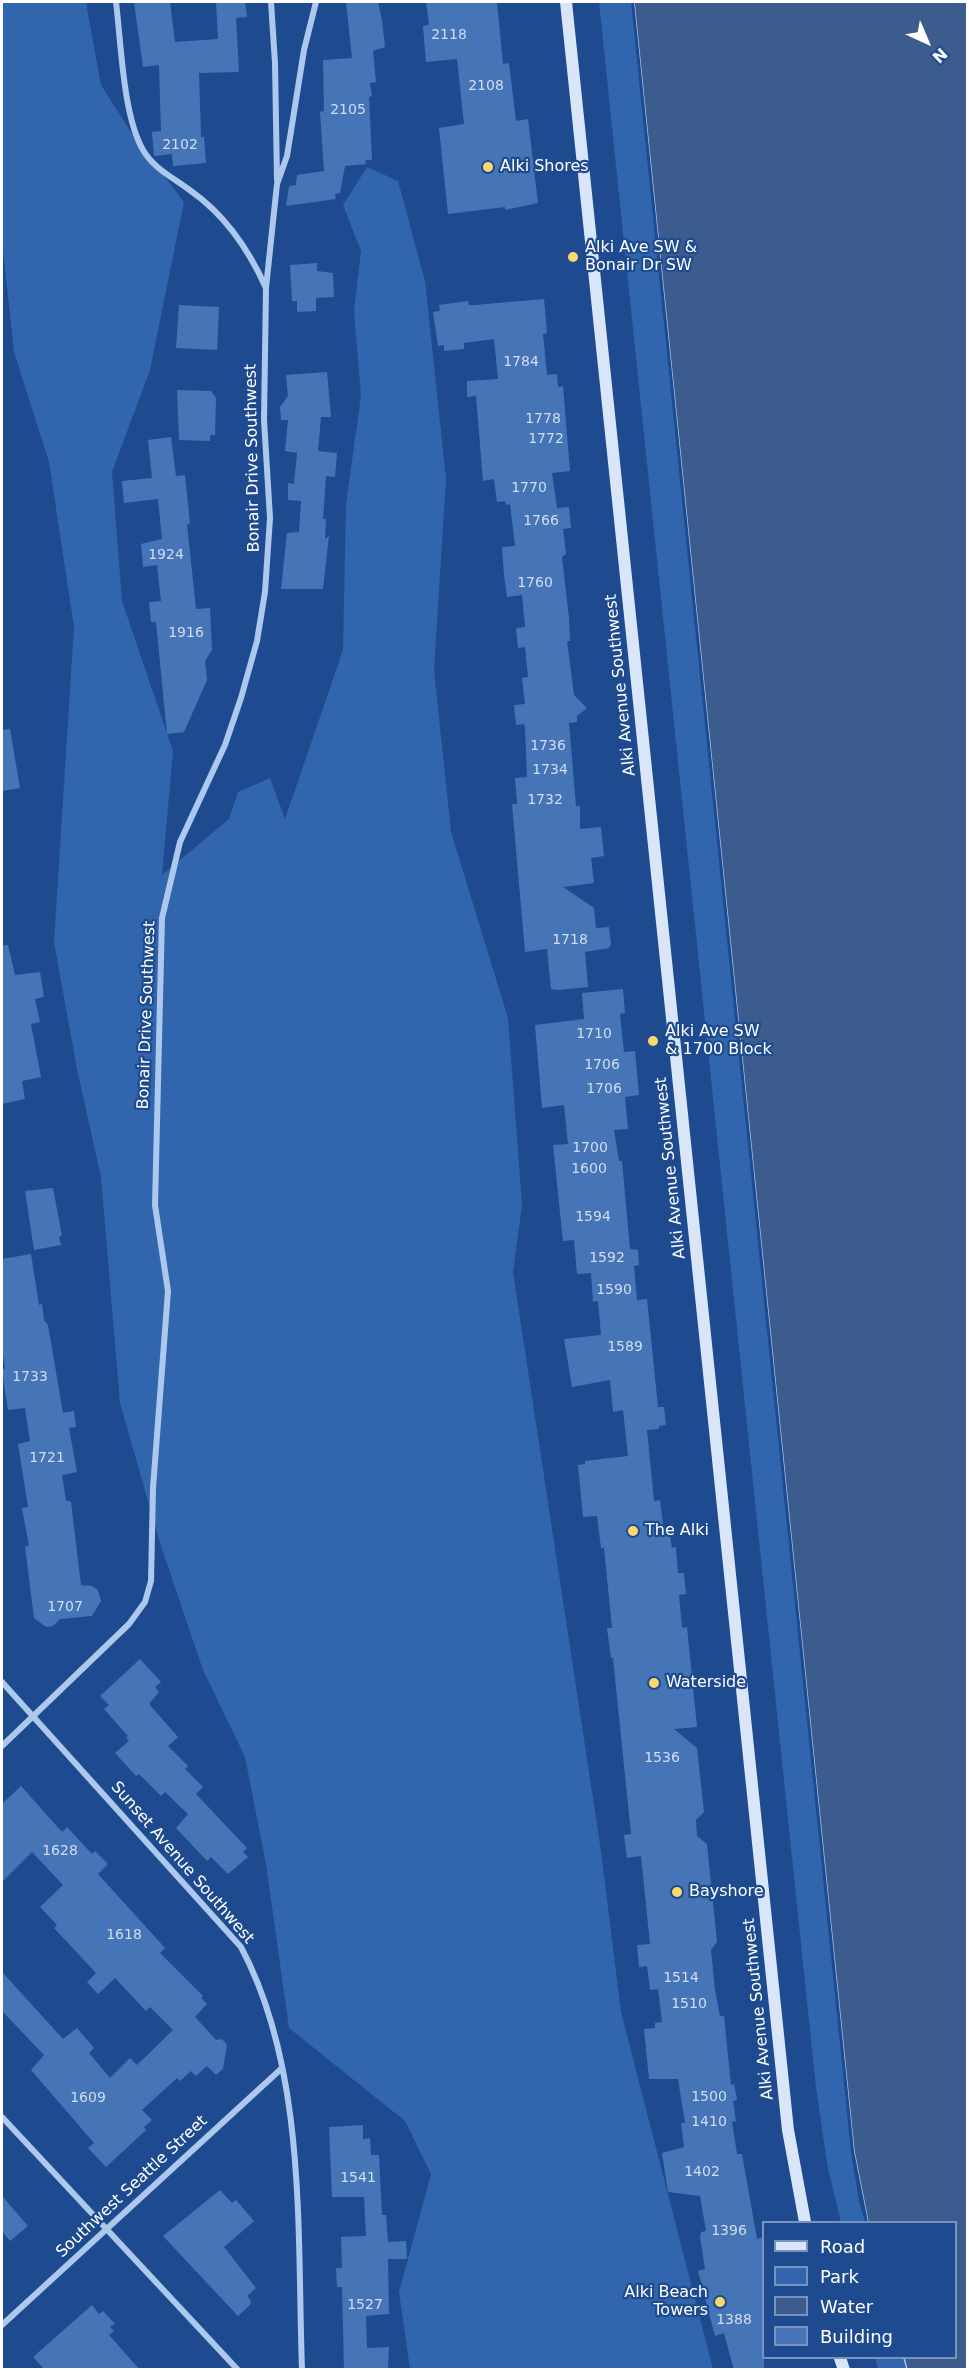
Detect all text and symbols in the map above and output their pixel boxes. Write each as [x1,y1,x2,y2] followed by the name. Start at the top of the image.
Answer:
[897,12,957,72] north arrow
[431,27,467,43] house number: 2118
[928,44,951,67] text: N
[468,78,504,94] house number: 2108
[330,102,366,118] house number: 2105
[162,137,198,153] house number: 2102
[500,157,589,177] place label: Alki Shores
[481,160,495,174] marker: Alki Shores
[585,238,697,276] place label: Alki Ave SW & Bonair Dr SW
[566,250,580,264] marker: Alki Ave SW & Bonair Dr SW
[503,354,539,370] house number: 1784
[242,364,264,552] street label: Bonair Drive Southwest
[525,411,561,427] house number: 1778
[528,431,564,447] house number: 1772
[511,480,547,496] house number: 1770
[523,513,559,529] house number: 1766
[148,547,184,563] house number: 1924
[517,575,553,591] house number: 1760
[602,593,640,777] street label: Alki Avenue Southwest
[168,625,204,641] house number: 1916
[530,738,566,754] house number: 1736
[532,762,568,778] house number: 1734
[527,792,563,808] house number: 1732
[134,920,160,1110] street label: Bonair Drive Southwest
[552,932,588,948] house number: 1718
[665,1022,772,1060] place label: Alki Ave SW & 1700 Block
[576,1026,612,1042] house number: 1710
[646,1034,660,1048] marker: Alki Ave SW & 1700 Block
[584,1057,620,1073] house number: 1706
[652,1076,690,1260] street label: Alki Avenue Southwest
[586,1081,622,1097] house number: 1706
[572,1140,608,1156] house number: 1700
[571,1161,607,1177] house number: 1600
[575,1209,611,1225] house number: 1594
[589,1250,625,1266] house number: 1592
[596,1282,632,1298] house number: 1590
[607,1339,643,1355] house number: 1589
[12,1369,48,1385] house number: 1733
[29,1450,65,1466] house number: 1721
[645,1521,709,1541] place label: The Alki
[626,1524,640,1538] marker: The Alki
[47,1599,83,1615] house number: 1707
[666,1673,746,1693] place label: Waterside
[647,1676,661,1690] marker: Waterside
[644,1750,680,1766] house number: 1536
[106,1778,258,1948] street label: Sunset Avenue Southwest
[42,1843,78,1859] house number: 1628
[689,1882,764,1902] place label: Bayshore
[670,1885,684,1899] marker: Bayshore
[740,1917,778,2101] street label: Alki Avenue Southwest
[106,1927,142,1943] house number: 1618
[663,1970,699,1986] house number: 1514
[671,1996,707,2012] house number: 1510
[691,2089,727,2105] house number: 1500
[70,2090,106,2106] house number: 1609
[53,2112,211,2262] street label: Southwest Seattle Street
[691,2114,727,2130] house number: 1410
[684,2164,720,2180] house number: 1402
[340,2170,376,2186] house number: 1541
[762,2221,957,2359] legend
[711,2223,747,2239] house number: 1396
[820,2236,865,2257] text: Road
[820,2266,859,2287] text: Park
[624,2283,708,2321] place label: Alki Beach Towers
[713,2295,727,2309] marker: Alki Beach Towers
[820,2296,873,2317] text: Water
[347,2297,383,2313] house number: 1527
[716,2312,752,2328] house number: 1388
[820,2326,893,2347] text: Building

